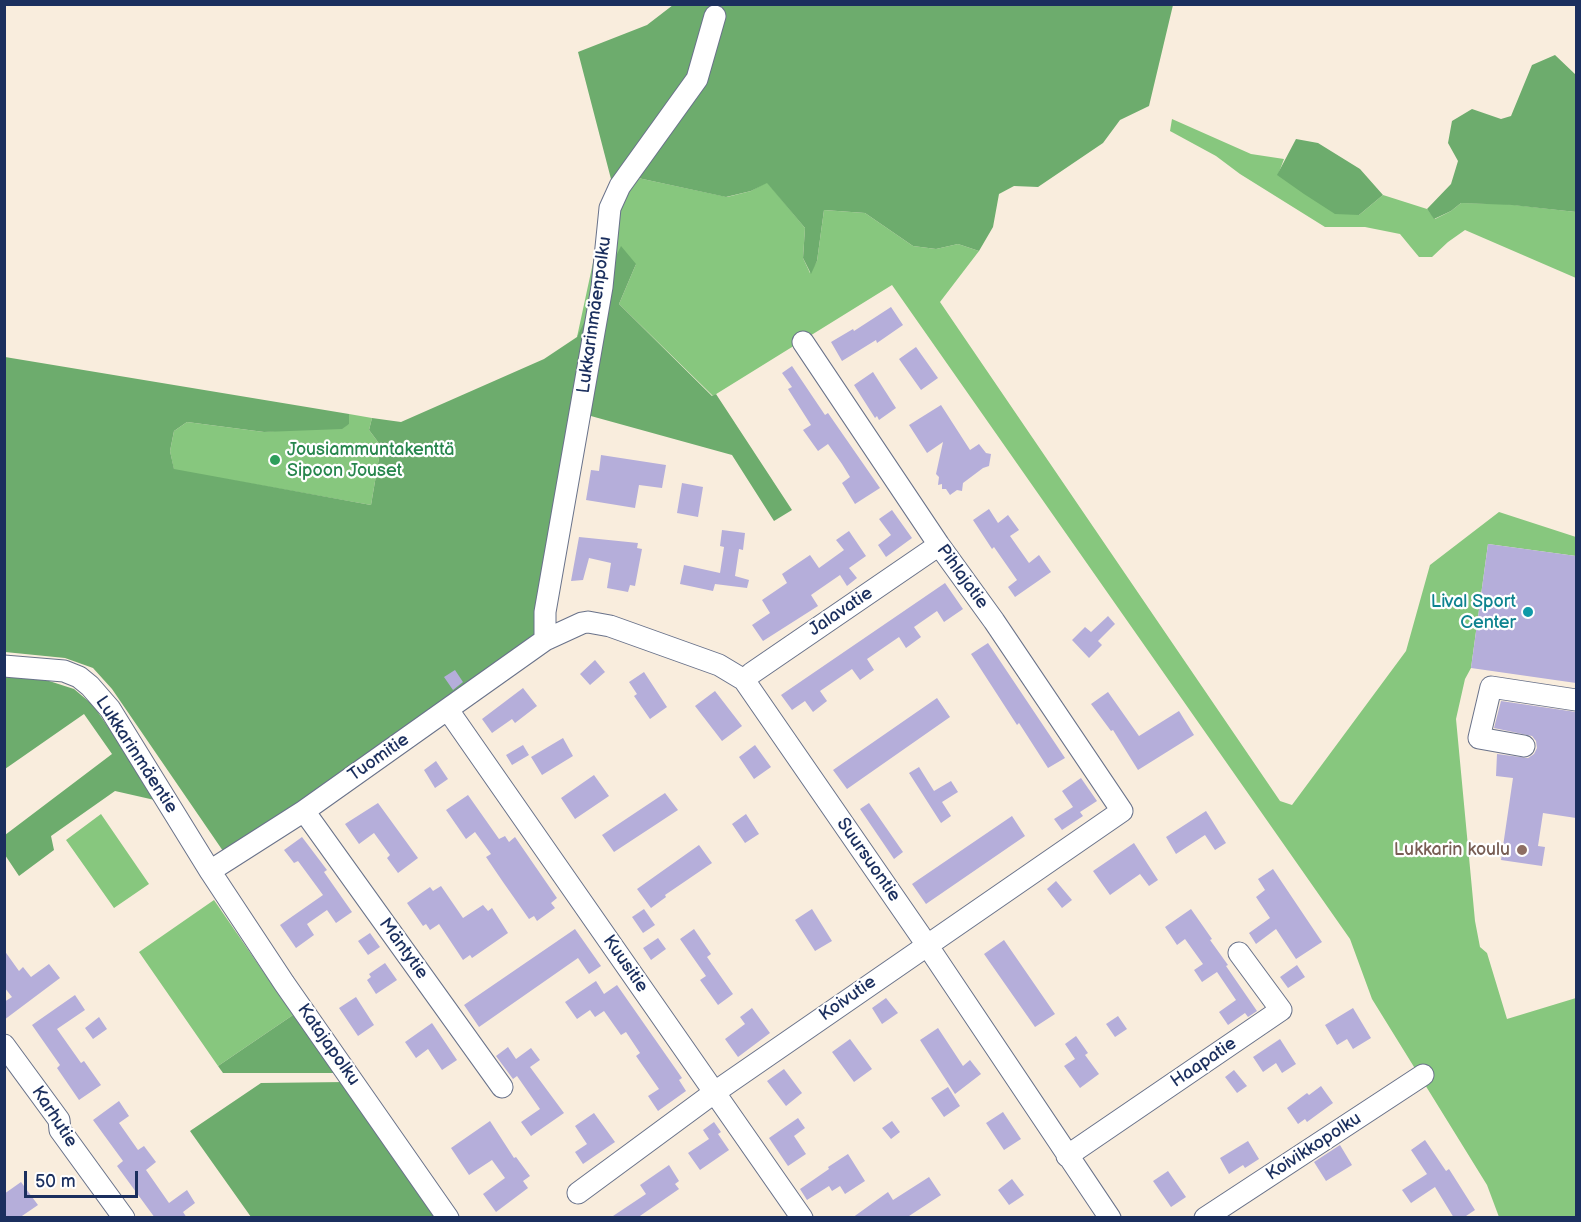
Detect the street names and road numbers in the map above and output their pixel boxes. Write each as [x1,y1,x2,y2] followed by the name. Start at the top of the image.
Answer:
[573,235,617,395] street label: Lukkarinmäenpolku
[931,541,993,613] street label: Pihlajatie
[805,583,877,641] street label: Jalavatie
[90,692,182,818] street label: Lukkarinmäentie
[344,729,414,787] street label: Tuomitie
[831,814,905,906] street label: Suursuontie
[374,914,432,984] street label: Mäntytie
[598,931,652,997] street label: Kuusitie
[815,972,881,1026] street label: Koivutie
[292,1000,364,1090] street label: Katajapolku
[1167,1033,1241,1093] street label: Haapatie
[26,1082,82,1152] street label: Karhutie
[1262,1108,1366,1186] street label: Koivikkopolku

